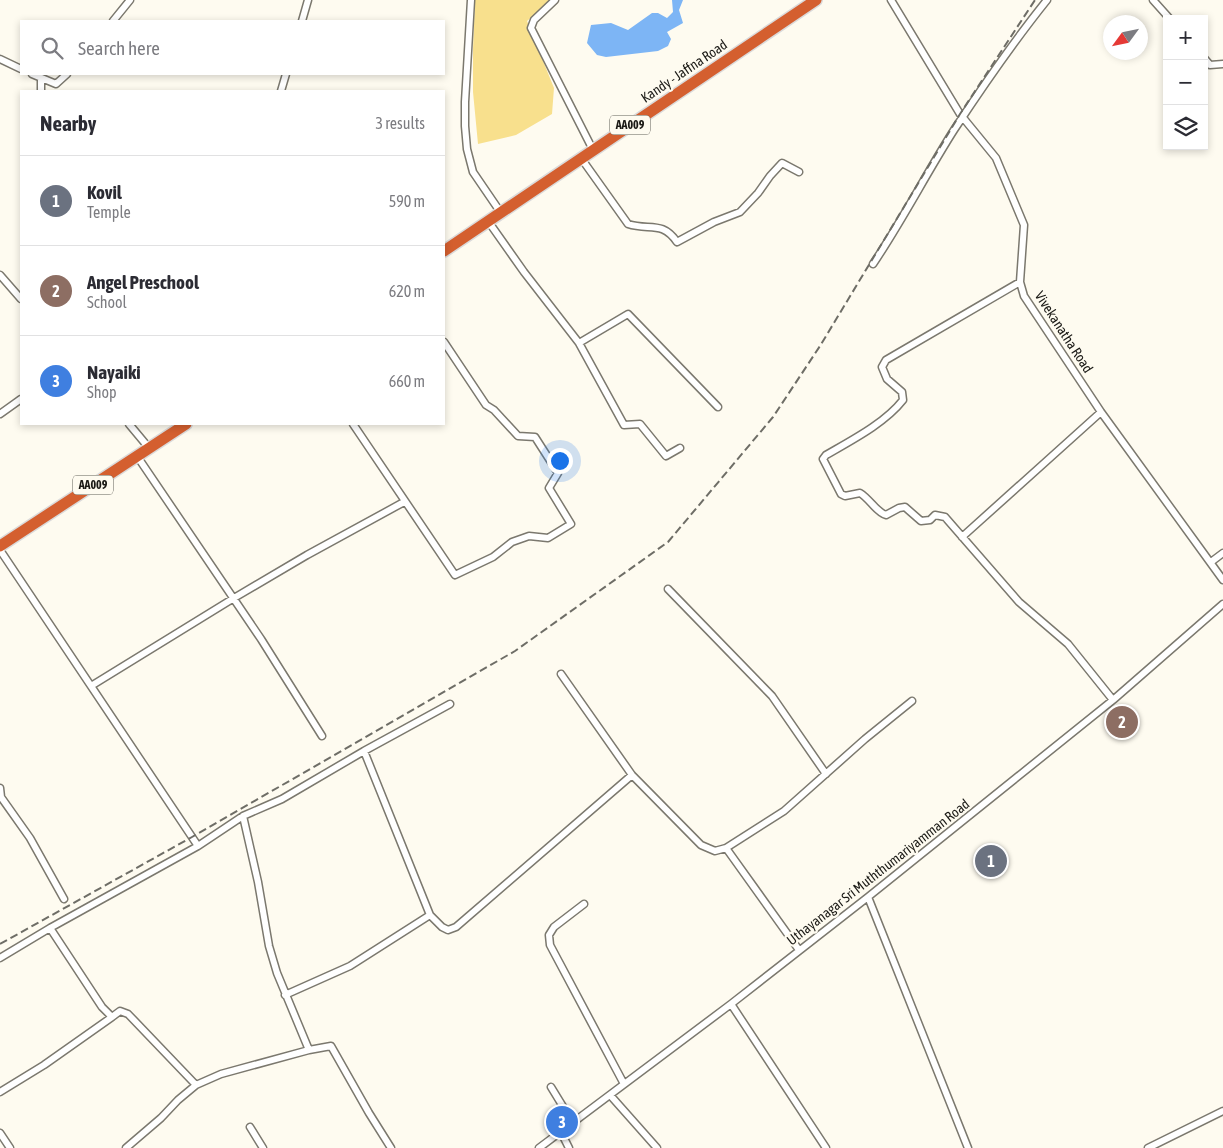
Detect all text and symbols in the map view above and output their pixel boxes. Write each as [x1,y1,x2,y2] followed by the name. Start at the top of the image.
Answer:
[1103,15,1148,60] north arrow
[1163,15,1208,150] map controls
[1163,15,1208,60] button: +
[20,20,445,75] search box
[38,34,66,62] icon: search
[638,36,730,106] street label: Kandy - Jaffna Road
[78,37,160,59] text: Search here
[1163,60,1208,105] button: −
[1163,105,1208,150] button: layers
[40,111,96,135] text: Nearby
[375,114,425,132] text: 3 results
[610,116,650,134] road number: AA009
[87,181,122,203] text: Kovil
[52,192,60,210] text: 1
[389,192,425,210] text: 590 m
[87,203,131,221] text: Temple
[87,271,199,293] text: Angel Preschool
[52,282,60,300] text: 2
[389,282,425,300] text: 620 m
[1032,288,1096,376] street label: Vivekanatha Road
[87,293,127,311] text: School
[87,361,141,383] text: Nayaiki
[52,372,60,390] text: 3
[389,372,425,390] text: 660 m
[87,383,117,401] text: Shop
[547,448,573,474] your location
[73,476,113,494] road number: AA009
[1106,703,1138,741] pin: 2
[784,796,972,948] street label: Uthayanagar Sri Muththumariyamman Road
[975,842,1007,880] pin: 1
[546,1103,578,1141] pin: 3

